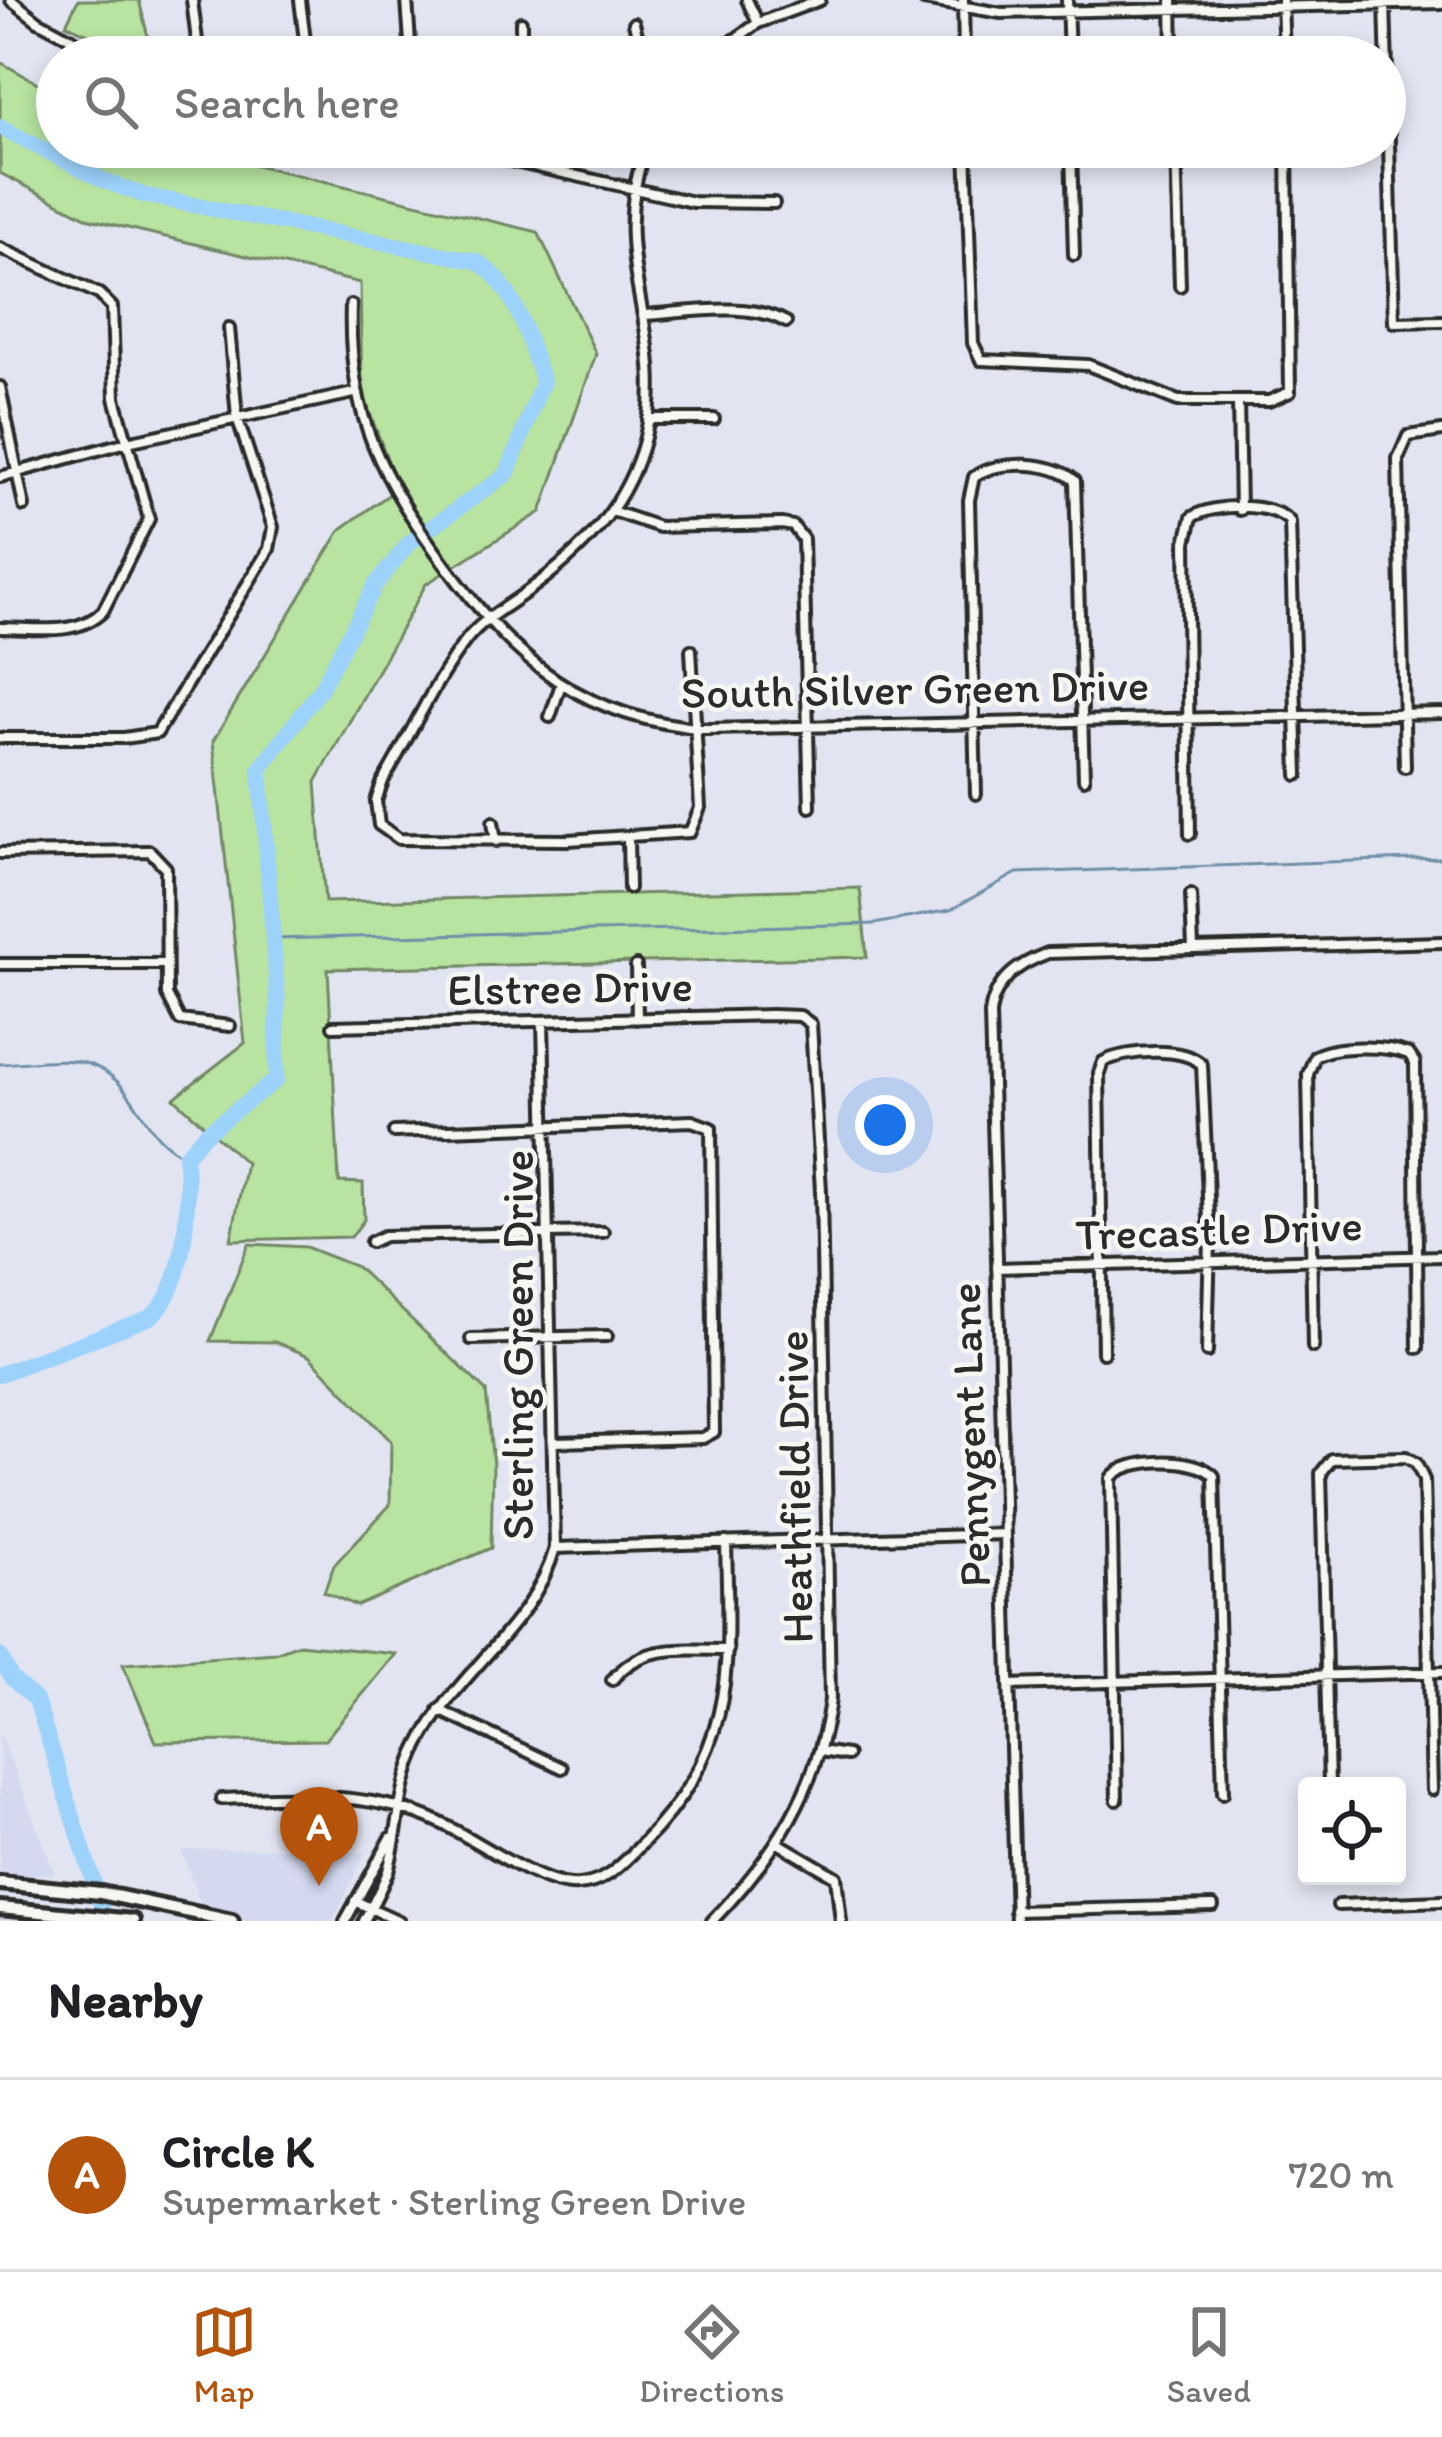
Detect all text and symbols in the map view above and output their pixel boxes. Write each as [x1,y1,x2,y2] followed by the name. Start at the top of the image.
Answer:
[36,36,1406,168] search box
[78,69,144,135] icon: search
[174,75,400,129] text: Search here
[680,657,1150,719] street label: South Silver Green Drive
[447,958,693,1016] street label: Elstree Drive
[855,1095,915,1155] your location
[490,1150,544,1540] street label: Sterling Green Drive
[1075,1197,1363,1261] street label: Trecastle Drive
[937,1282,1001,1588] street label: Pennygent Lane
[764,1330,824,1644] street label: Heathfield Drive
[1298,1777,1406,1885] map controls
[1298,1777,1406,1885] button: locate
[280,1787,358,1886] pin: A
[48,1969,203,2030] text: Nearby
[162,2124,314,2178] text: Circle K
[75,2151,99,2198] text: A
[1289,2151,1394,2198] text: 720 m
[162,2178,746,2225] text: Supermarket · Sterling Green Drive
[191,2299,257,2410] tab: Map
[639,2299,784,2410] tab: Directions
[1167,2299,1251,2410] tab: Saved

